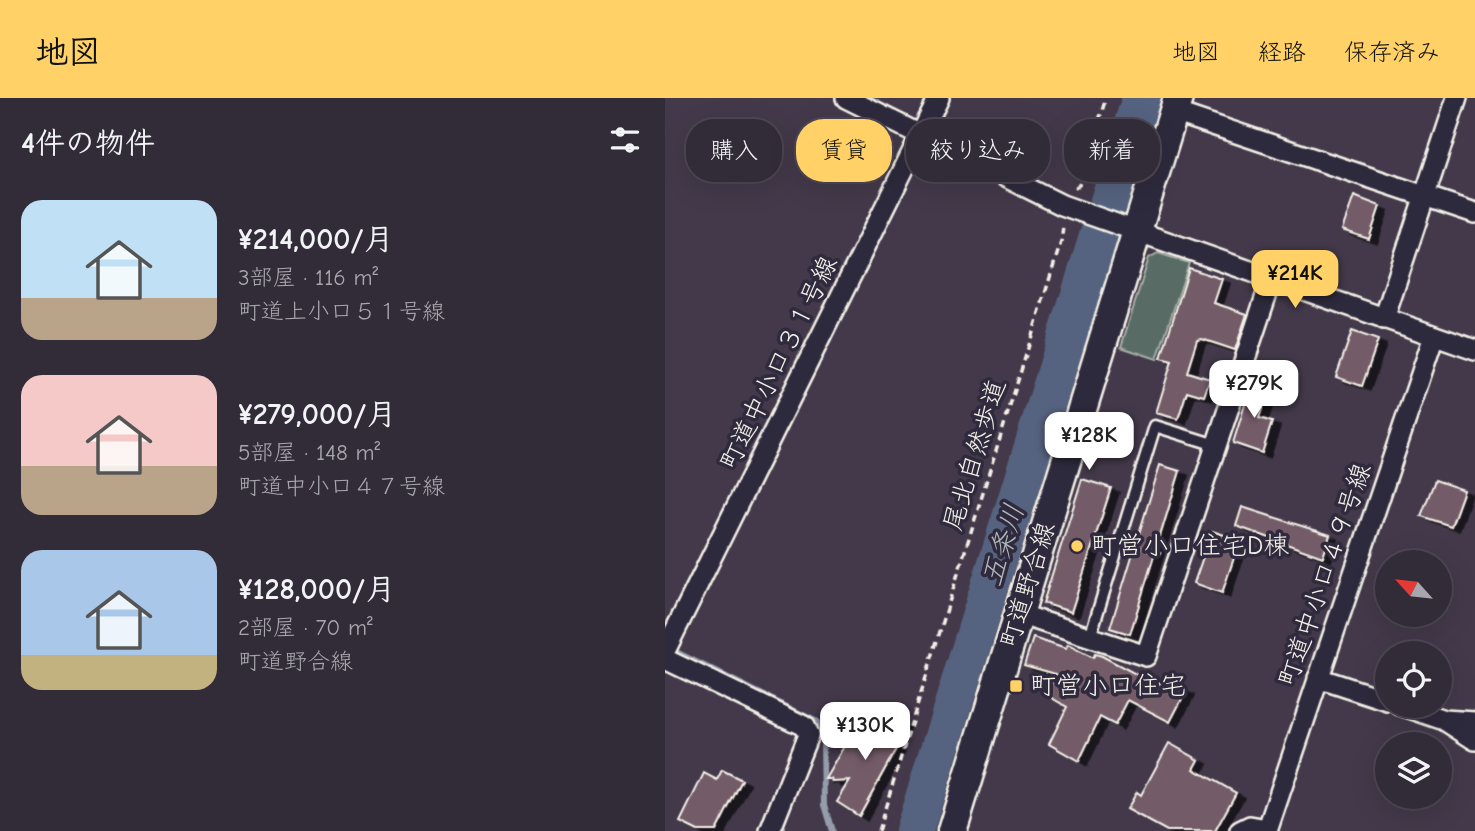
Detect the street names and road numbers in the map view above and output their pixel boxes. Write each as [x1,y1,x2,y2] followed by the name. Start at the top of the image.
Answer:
[714,251,844,475] street label: 町道中小口３１号線
[938,376,1012,534] street label: 尾北自然歩道
[1273,459,1377,691] street label: 町道中小口４９号線
[995,518,1061,652] street label: 町道野合線

